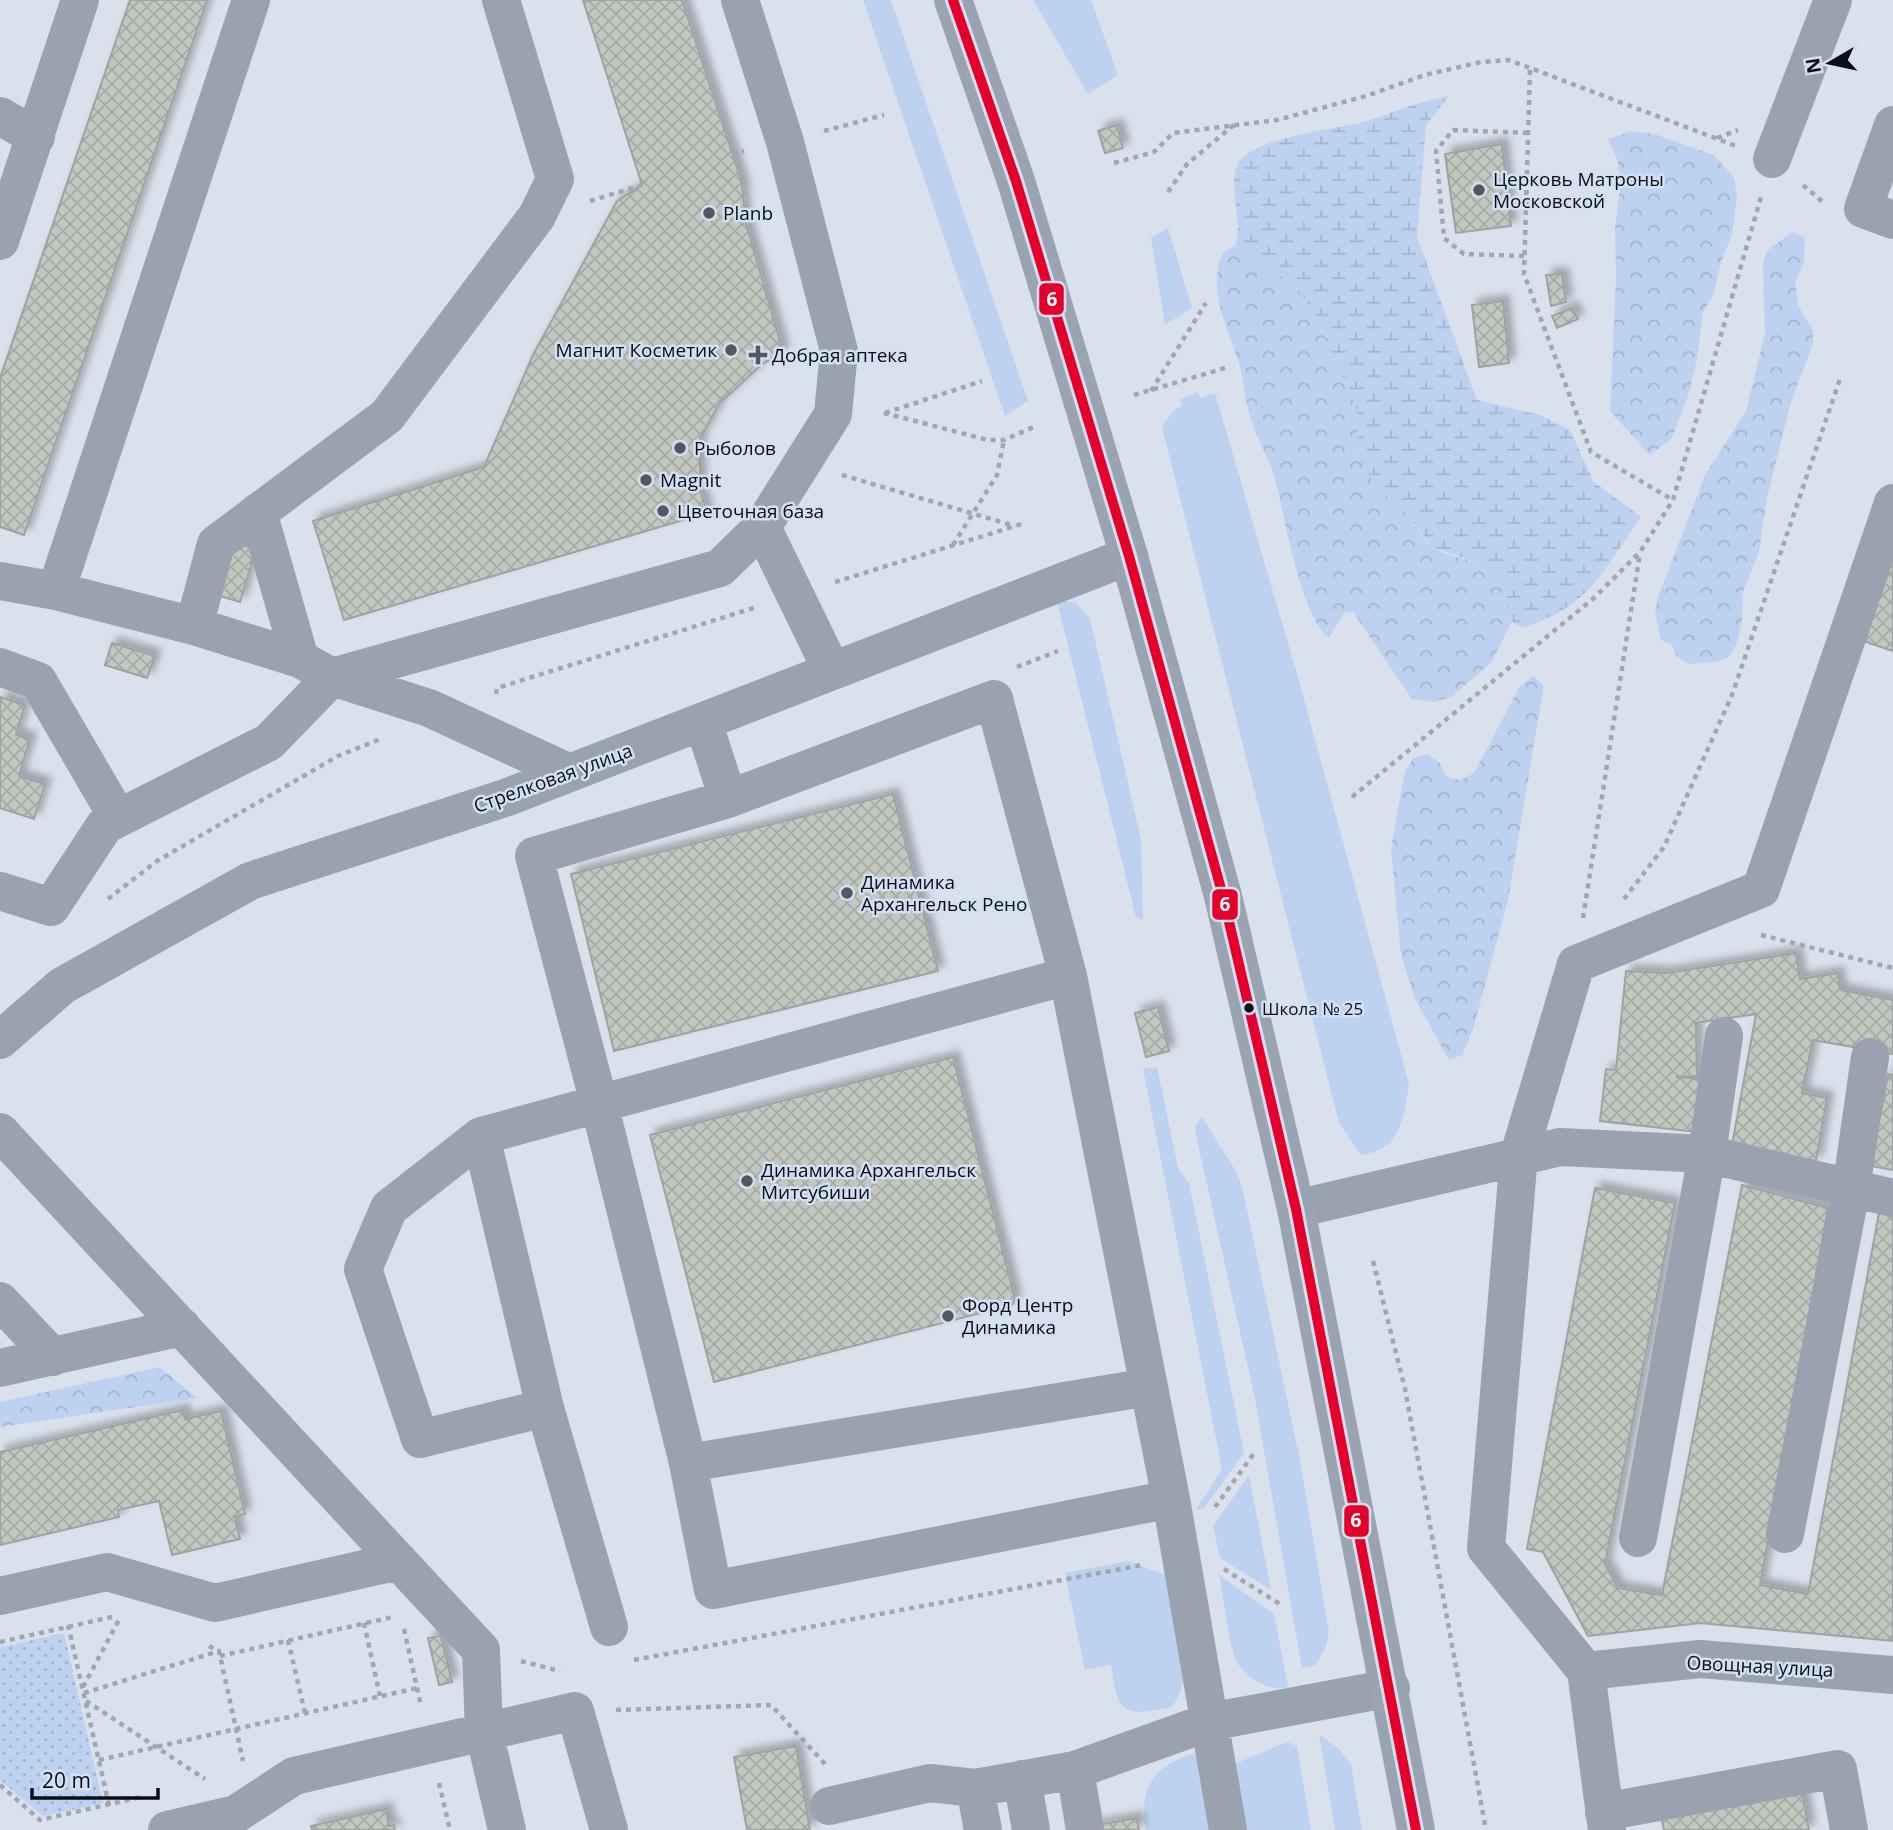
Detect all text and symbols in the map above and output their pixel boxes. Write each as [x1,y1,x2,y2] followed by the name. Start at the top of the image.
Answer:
[1795,28,1865,98] north arrow
[1799,56,1827,75] text: N
[1493,166,1664,214] place label: Церковь Матроны Московской
[1471,182,1487,198] marker: Церковь Матроны Московской
[723,200,773,226] place label: Planb
[701,205,717,221] marker: Planb
[1038,282,1065,316] line badge: 6
[1047,286,1058,312] text: 6
[556,337,717,363] place label: Магнит Косметик
[723,342,739,358] marker: Магнит Косметик
[772,342,908,368] place label: Добрая аптека
[750,347,766,363] marker: Добрая аптека
[694,435,776,461] place label: Рыболов
[672,440,688,456] marker: Рыболов
[660,467,721,493] place label: Magnit
[638,472,654,488] marker: Magnit
[677,498,824,524] place label: Цветочная база
[655,503,671,519] marker: Цветочная база
[470,737,636,819] street label: Стрелковая улица
[861,869,1028,917] place label: Динамика Архангельск Рено
[839,885,855,901] marker: Динамика Архангельск Рено
[1211,888,1239,921] line badge: 6
[1220,891,1231,917] text: 6
[1262,997,1363,1020] place label: Школа № 25
[1242,1001,1256,1015] marker: Школа № 25
[761,1157,976,1205] place label: Динамика Архангельск Митсубиши
[739,1173,755,1189] marker: Динамика Архангельск Митсубиши
[962,1292,1073,1340] place label: Форд Центр Динамика
[940,1308,956,1324] marker: Форд Центр Динамика
[1343,1504,1370,1538] line badge: 6
[1351,1507,1362,1533] text: 6
[1686,1649,1834,1683] street label: Овощная улица
[32,1756,158,1800] scale bar
[42,1766,91,1794] text: 20 m

